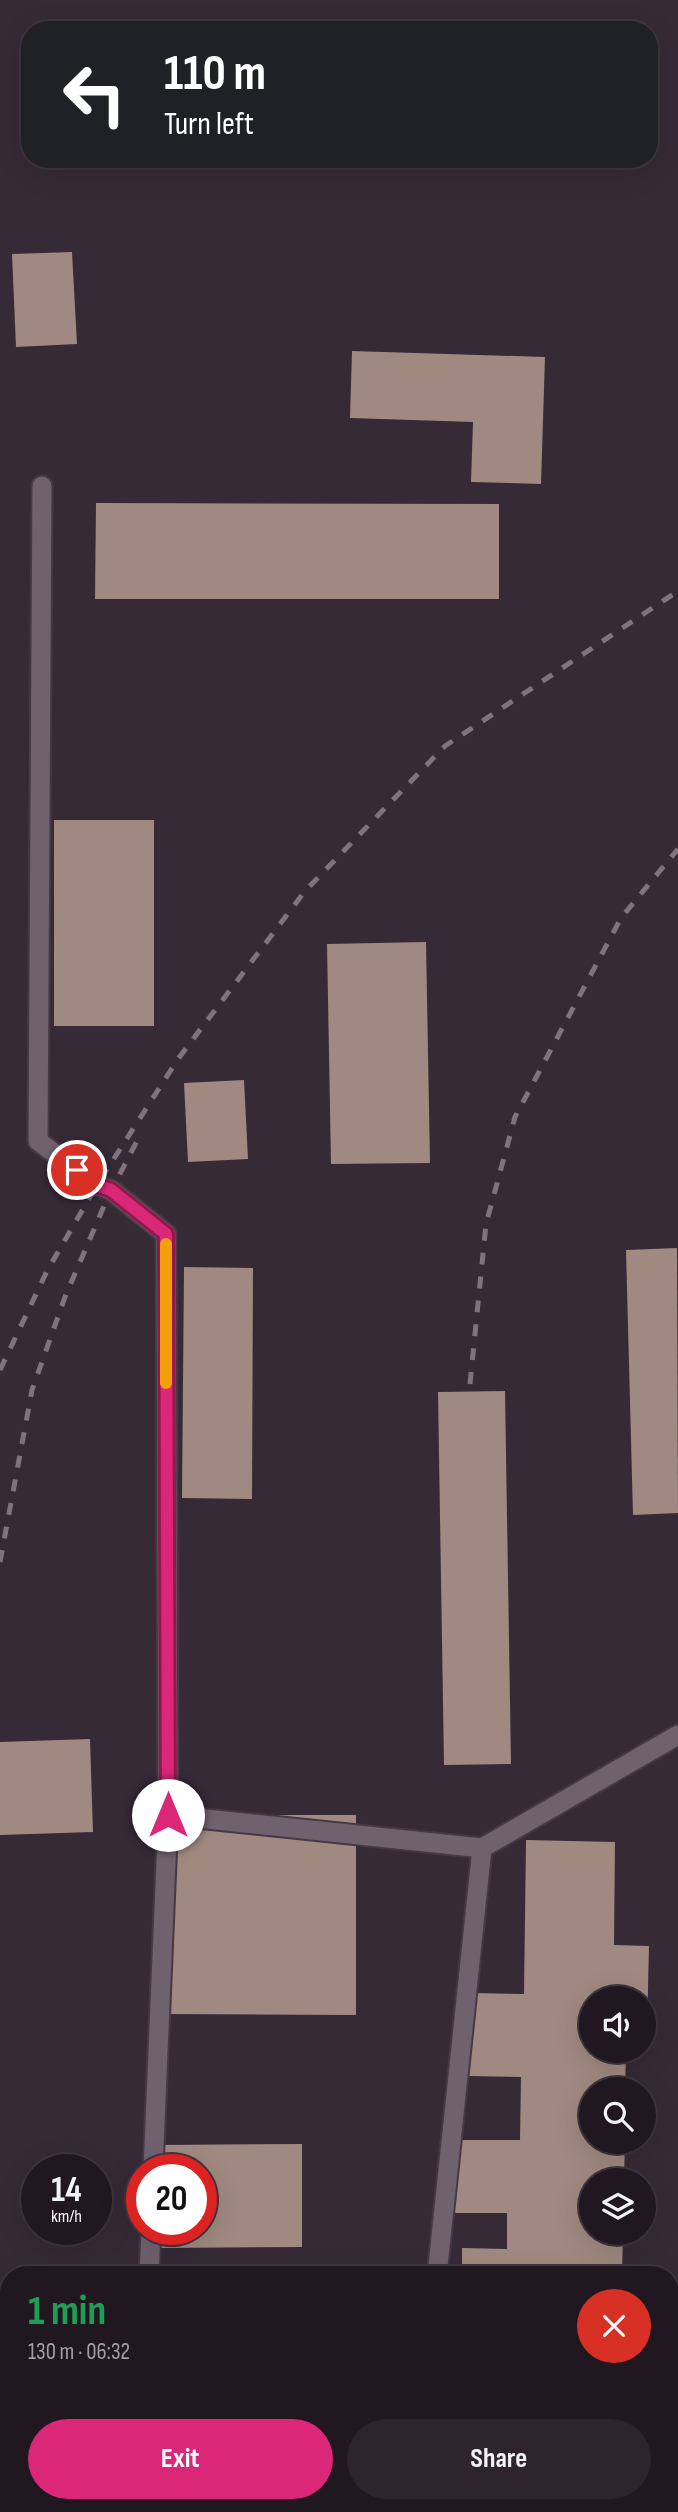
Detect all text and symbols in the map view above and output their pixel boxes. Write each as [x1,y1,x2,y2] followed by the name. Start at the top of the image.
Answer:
[164,45,266,104] text: 110 m
[49,49,140,140] icon: left
[164,105,254,144] text: Turn left
[47,1140,107,1200] pin
[58,1151,96,1189] icon: arrive
[131,1778,205,1852] position arrow
[579,1986,656,2245] map controls
[579,1986,656,2063] button: sound
[579,2077,656,2154] button: search
[126,2154,217,2245] speed limit sign: 20
[579,2168,656,2245] button: layers
[51,2169,82,2212] text: 14
[51,2206,82,2227] text: km/h
[28,2286,106,2337] text: 1 min
[577,2289,651,2363] button: close
[28,2338,130,2366] text: 130 m · 06:32
[28,2419,333,2499] button: Exit
[347,2419,651,2499] button: Share

